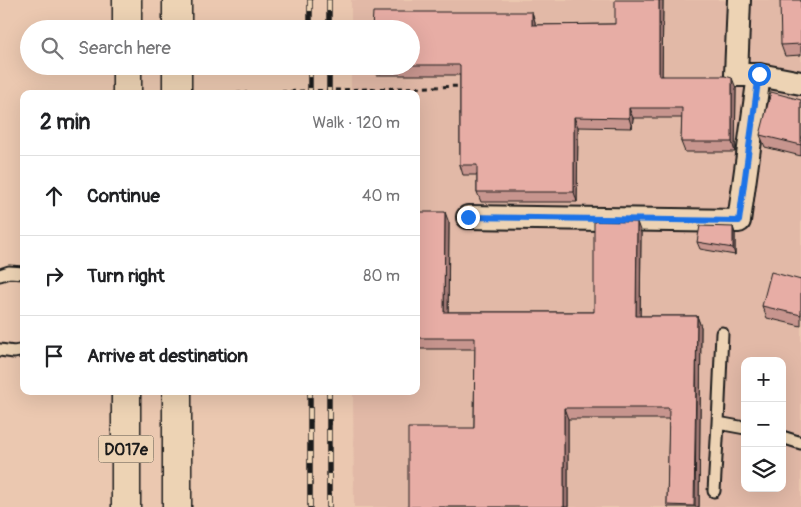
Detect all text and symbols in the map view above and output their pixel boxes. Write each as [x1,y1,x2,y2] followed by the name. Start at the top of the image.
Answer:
[20,20,420,75] search box
[38,34,66,62] icon: search
[78,36,171,60] text: Search here
[748,63,771,86] route start
[40,109,90,136] text: 2 min
[312,113,400,133] text: Walk · 120 m
[40,182,68,210] icon: ahead
[87,184,160,208] text: Continue
[362,186,400,206] text: 40 m
[457,206,480,229] route end
[40,262,68,290] icon: right
[87,264,165,288] text: Turn right
[363,266,400,286] text: 80 m
[40,342,68,370] icon: arrive
[87,344,248,368] text: Arrive at destination
[741,357,786,492] map controls
[741,357,786,402] button: +
[741,402,786,447] button: −
[98,436,154,462] road number: D017e
[741,447,786,492] button: layers

